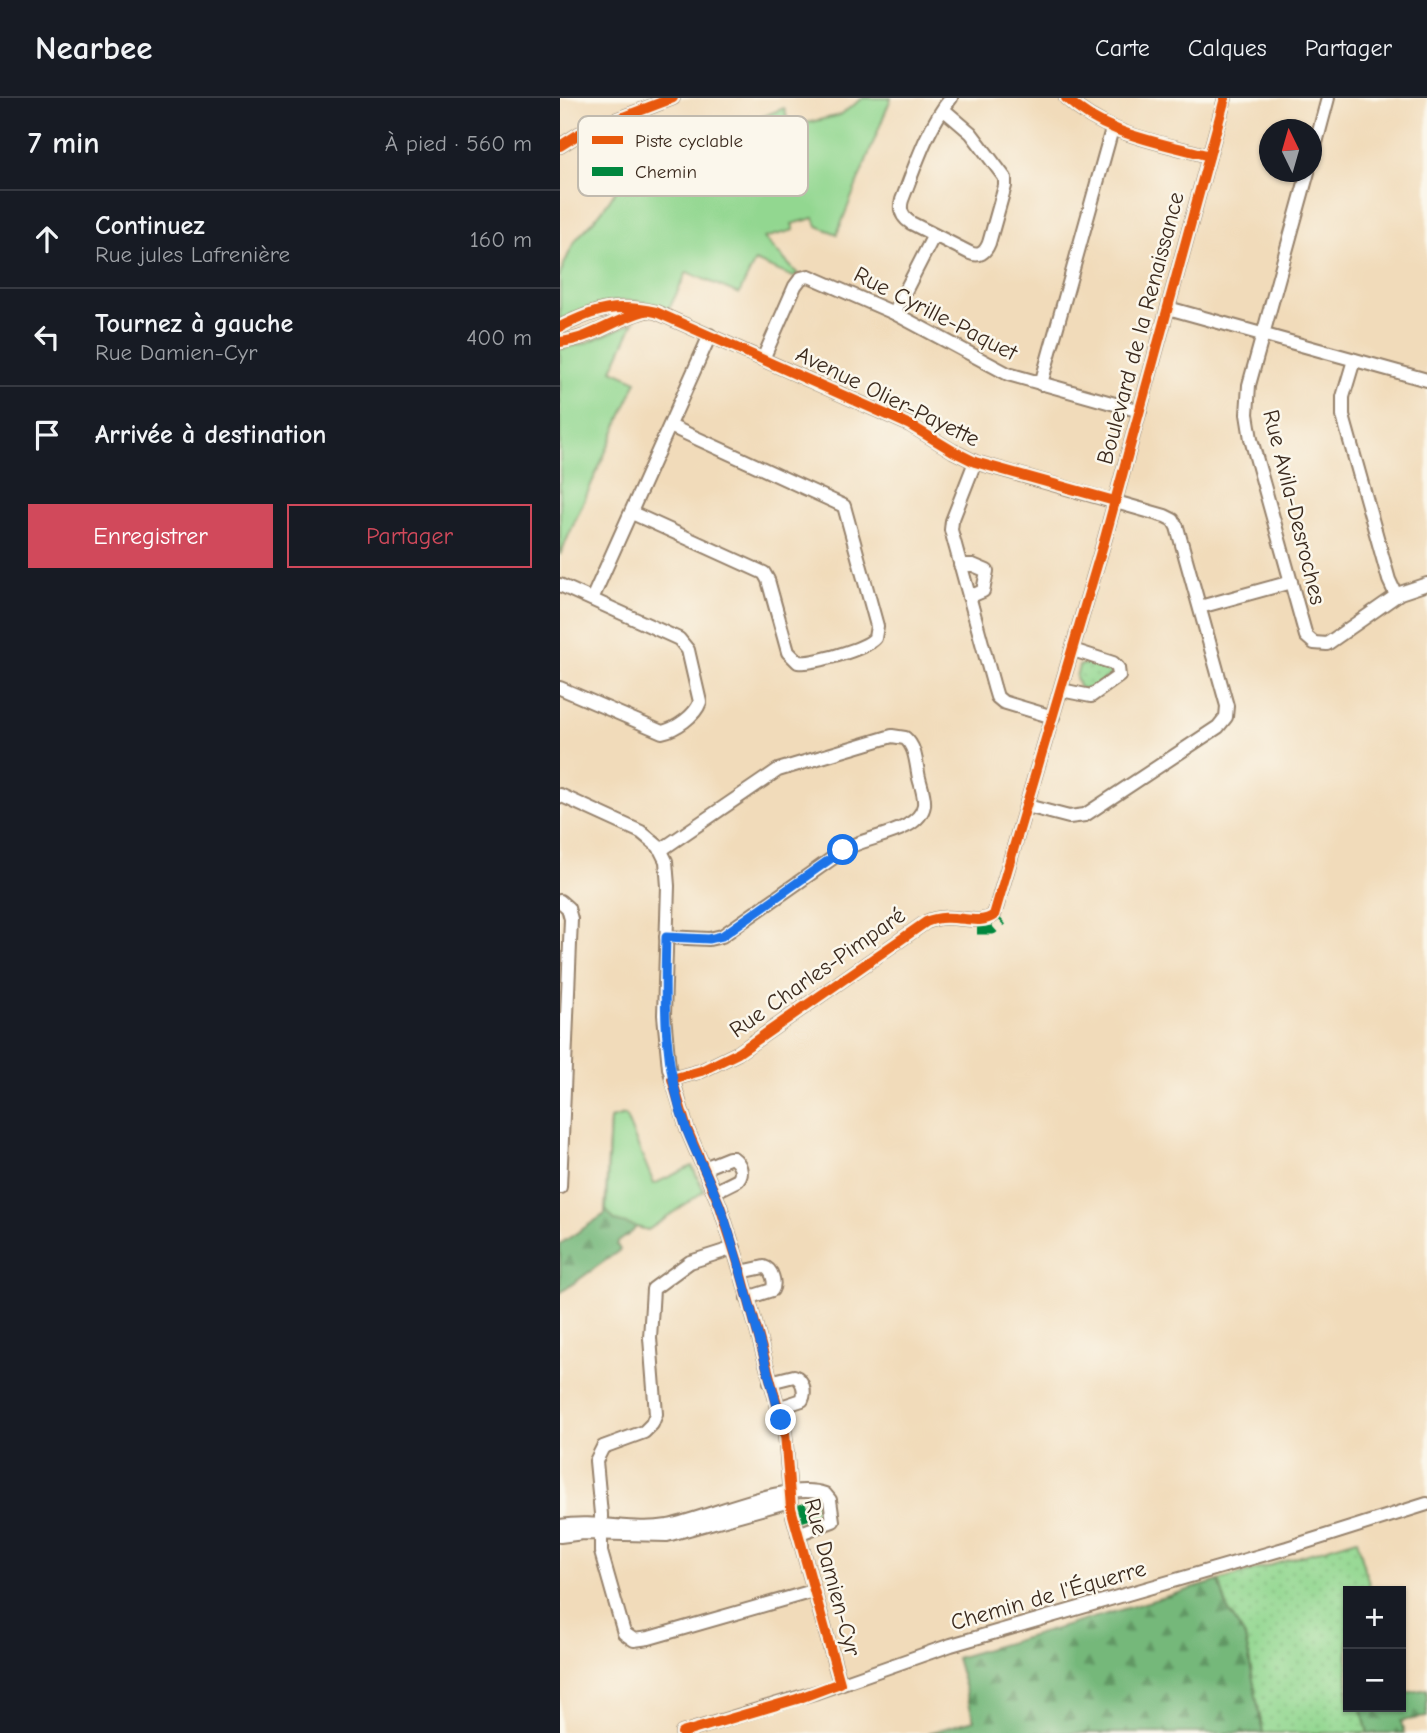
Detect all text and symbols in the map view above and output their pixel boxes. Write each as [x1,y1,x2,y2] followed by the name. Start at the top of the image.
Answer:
[35,29,153,67] text: Nearbee
[1095,34,1150,62] text: Carte
[1188,34,1267,62] text: Calques
[1305,34,1392,62] text: Partager
[578,116,808,196] legend
[1259,119,1322,182] north arrow
[28,126,100,161] text: 7 min
[385,130,532,157] text: À pied · 560 m
[635,130,743,152] text: Piste cyclable
[635,161,697,183] text: Chemin
[1091,189,1190,467] street label: Boulevard de la Renaissance
[95,211,205,241] text: Continuez
[28,220,66,258] icon: ahead
[470,226,532,253] text: 160 m
[95,241,290,268] text: Rue jules Lafrenière
[850,261,1023,367] street label: Rue Cyrille-Paquet
[95,309,293,339] text: Tournez à gauche
[28,318,66,356] icon: left
[466,324,532,351] text: 400 m
[95,339,257,366] text: Rue Damien-Cyr
[792,340,984,453] street label: Avenue Olier-Payette
[1257,407,1332,607] street label: Rue Avila-Desroches
[28,416,66,454] icon: arrive
[95,420,326,450] text: Arrivée à destination
[28,504,273,568] button: Enregistrer
[287,504,532,568] button: Partager
[827,834,858,865] route start
[724,902,910,1043] street label: Rue Charles-Pimparé
[765,1404,796,1435] route end
[798,1495,867,1660] street label: Rue Damien-Cyr
[947,1555,1149,1636] street label: Chemin de l'Équerre
[1343,1586,1406,1712] map controls
[1343,1586,1406,1649] button: +
[1343,1649,1406,1712] button: −

